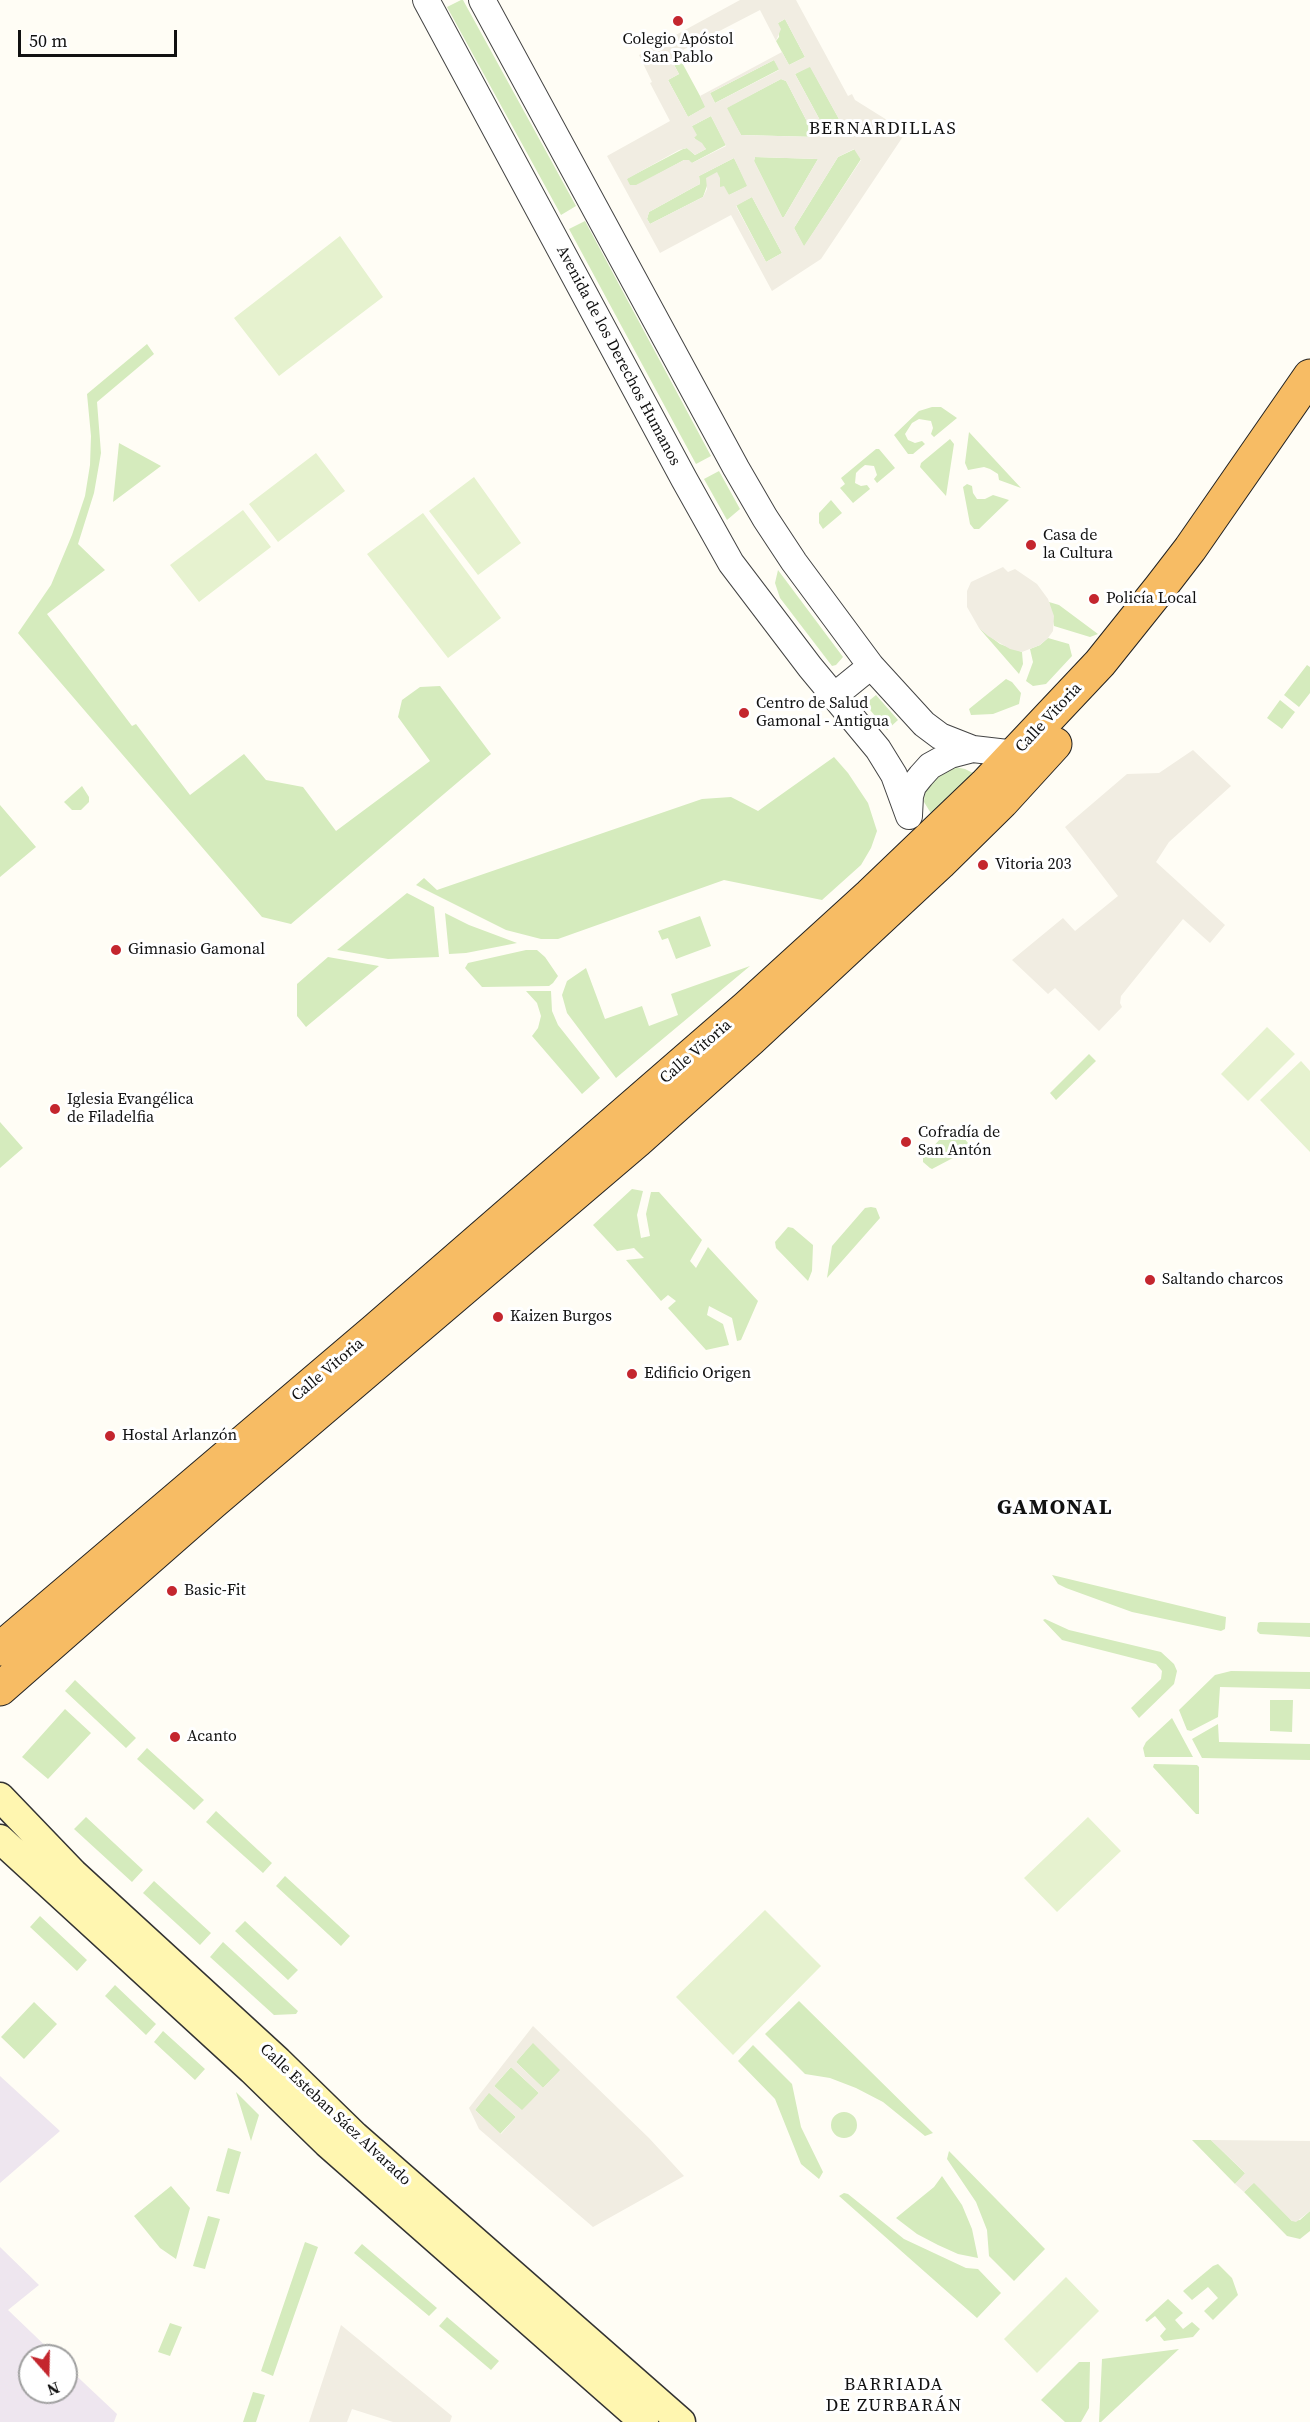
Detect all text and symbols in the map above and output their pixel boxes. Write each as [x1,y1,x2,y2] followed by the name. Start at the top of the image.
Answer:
[671,14,685,28] marker: Colegio Apóstol San Pablo
[21,18,180,56] scale bar
[29,28,67,53] text: 50 m
[622,30,734,68] place label: Colegio Apóstol San Pablo
[809,118,957,140] district label: BERNARDILLAS
[552,243,684,469] street label: Avenida de los Derechos Humanos
[1043,526,1113,564] place label: Casa de la Cultura
[1024,538,1038,552] marker: Casa de la Cultura
[1106,589,1197,609] place label: Policía Local
[1087,592,1101,606] marker: Policía Local
[1012,679,1086,757] street label: Calle Vitoria
[756,694,889,732] place label: Centro de Salud Gamonal - Antigua
[737,706,751,720] marker: Centro de Salud Gamonal - Antigua
[995,855,1071,875] place label: Vitoria 203
[976,858,990,872] marker: Vitoria 203
[128,940,265,960] place label: Gimnasio Gamonal
[109,943,123,957] marker: Gimnasio Gamonal
[656,1016,736,1088] street label: Calle Vitoria
[67,1090,194,1128] place label: Iglesia Evangélica de Filadelfia
[48,1102,62,1116] marker: Iglesia Evangélica de Filadelfia
[918,1123,1000,1161] place label: Cofradía de San Antón
[899,1135,913,1149] marker: Cofradía de San Antón
[1162,1270,1283,1290] place label: Saltando charcos
[1143,1273,1157,1287] marker: Saltando charcos
[510,1307,612,1327] place label: Kaizen Burgos
[491,1310,505,1324] marker: Kaizen Burgos
[288,1334,368,1406] street label: Calle Vitoria
[644,1364,751,1384] place label: Edificio Origen
[625,1367,639,1381] marker: Edificio Origen
[122,1426,237,1446] place label: Hostal Arlanzón
[103,1429,117,1443] marker: Hostal Arlanzón
[997,1495,1113,1521] district label: GAMONAL
[184,1581,246,1601] place label: Basic-Fit
[165,1584,179,1598] marker: Basic-Fit
[187,1727,237,1747] place label: Acanto
[168,1730,182,1744] marker: Acanto
[256,2040,414,2190] street label: Calle Esteban Sáez Alvarado
[18,2344,78,2404] north arrow
[825,2374,963,2416] district label: BARRIADA DE ZURBARÁN
[44,2377,63,2401] text: N

